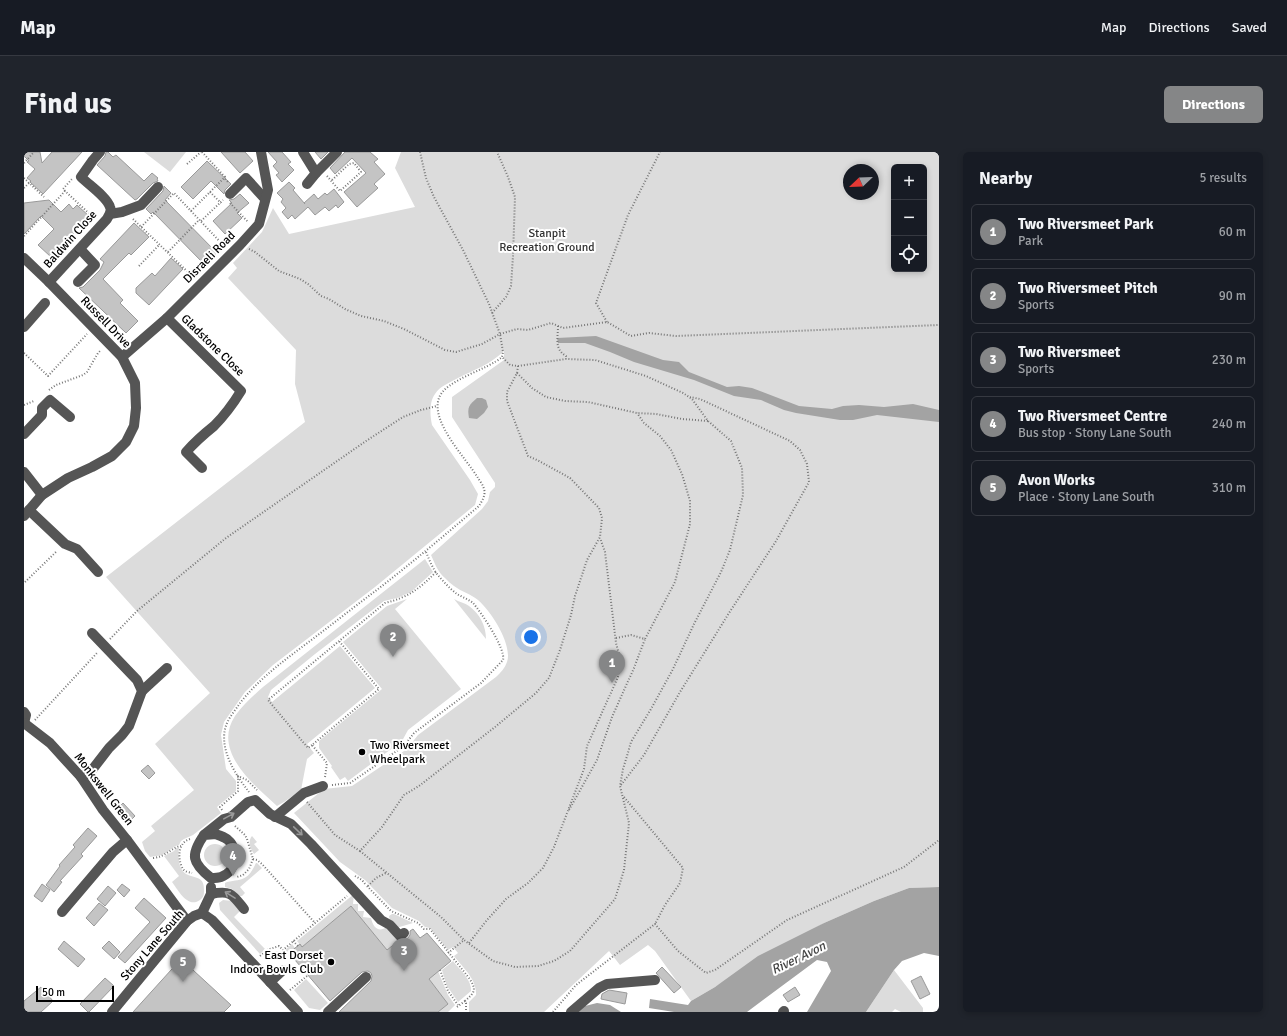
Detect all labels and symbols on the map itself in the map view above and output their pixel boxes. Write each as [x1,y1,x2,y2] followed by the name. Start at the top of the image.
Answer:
[843,164,879,200] north arrow
[41,207,100,271] street label: Baldwin Close
[499,226,595,255] park label: Stanpit Recreation Ground
[180,228,239,287] street label: Disraeli Road
[77,293,134,351] street label: Russell Drive
[178,311,248,379] street label: Gladstone Close
[380,624,406,657] pin: 2
[521,627,541,647] your location
[599,650,625,683] pin: 1
[370,738,450,767] place label: Two Riversmeet Wheelpark
[357,747,367,757] marker: Two Riversmeet Wheelpark
[71,750,137,829] street label: Monkswell Green
[223,812,235,820] one-way arrow
[293,826,303,836] one-way arrow
[220,843,246,876] pin: 4
[224,891,236,899] one-way arrow
[117,907,187,984] street label: Stony Lane South
[391,938,417,971] pin: 3
[769,938,829,978] water label: River Avon
[230,948,323,977] place label: East Dorset Indoor Bowls Club
[170,949,196,982] pin: 5
[326,957,336,967] marker: East Dorset Indoor Bowls Club
[36,984,114,1003] scale bar

